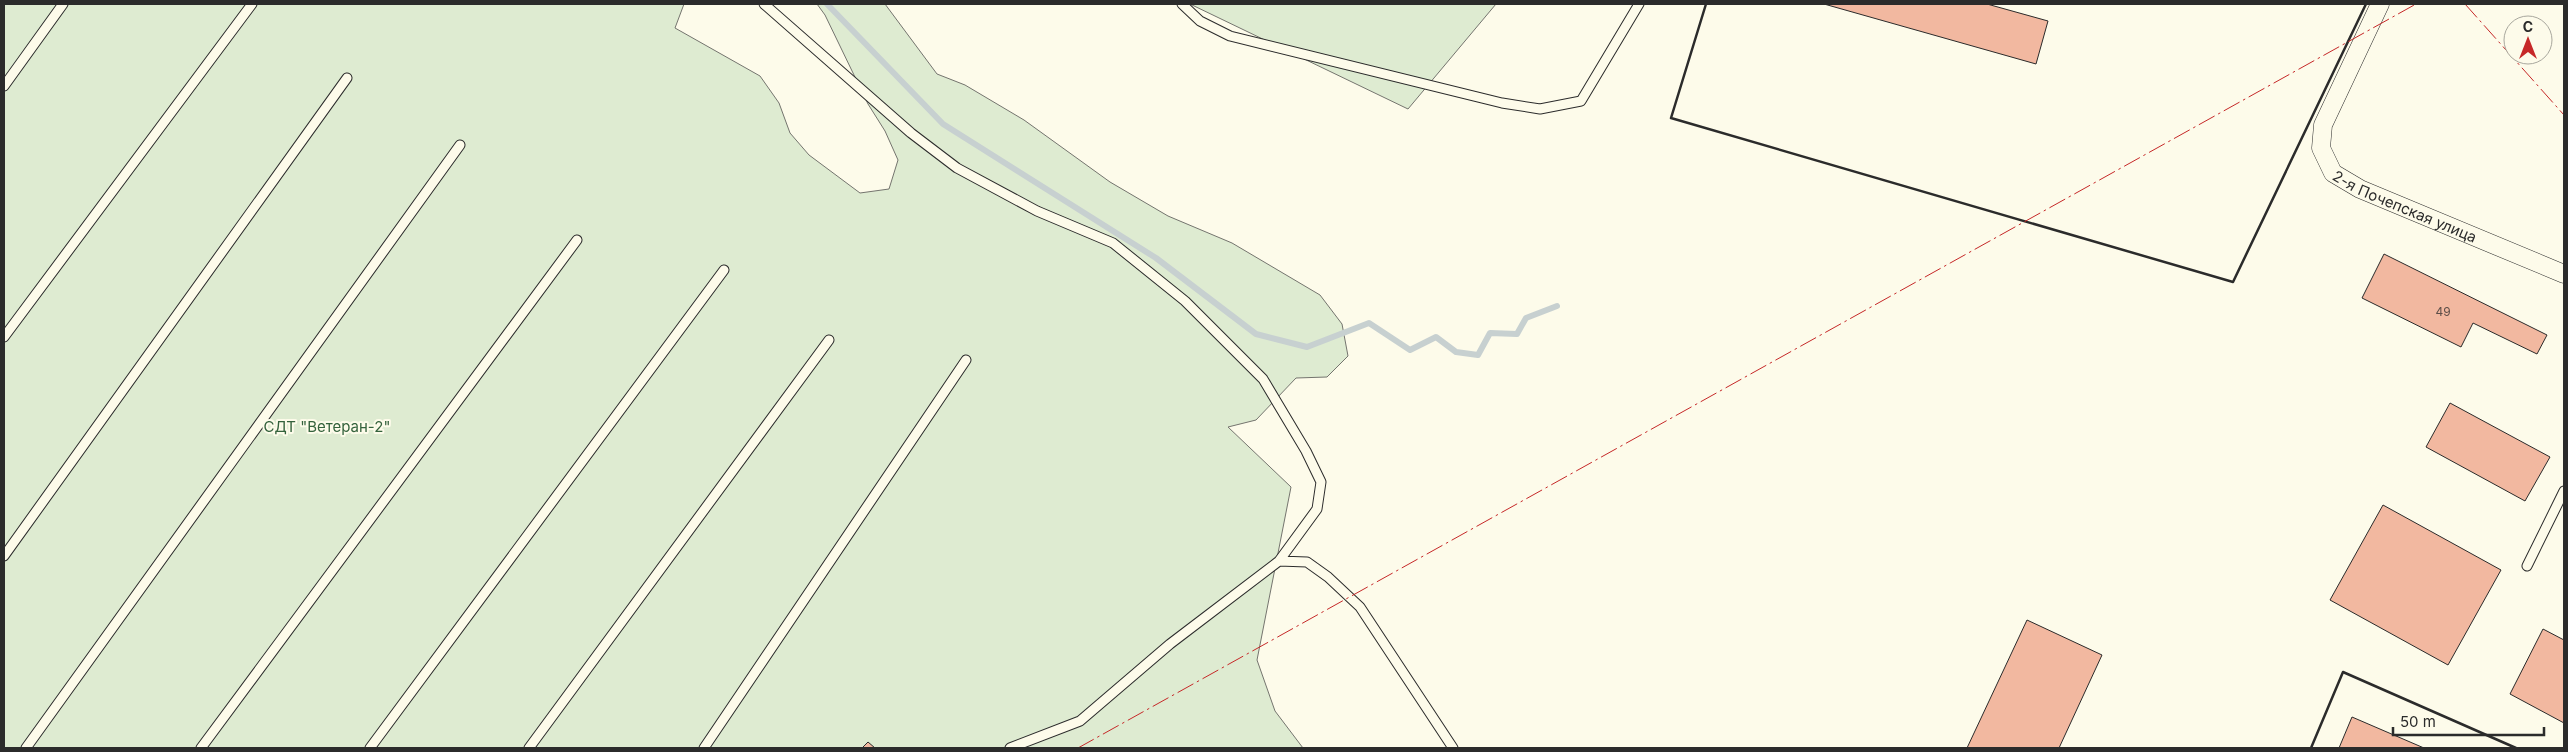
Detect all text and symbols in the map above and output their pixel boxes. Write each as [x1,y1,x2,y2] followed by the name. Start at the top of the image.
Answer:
[2503,15,2553,65] north arrow
[2523,18,2533,35] text: С
[2330,166,2480,246] street label: 2-я Почепская улица
[2435,304,2451,319] house number: 49
[264,417,390,436] park label: СДТ "Ветеран-2"
[2393,704,2544,736] scale bar
[2400,712,2436,731] text: 50 m

